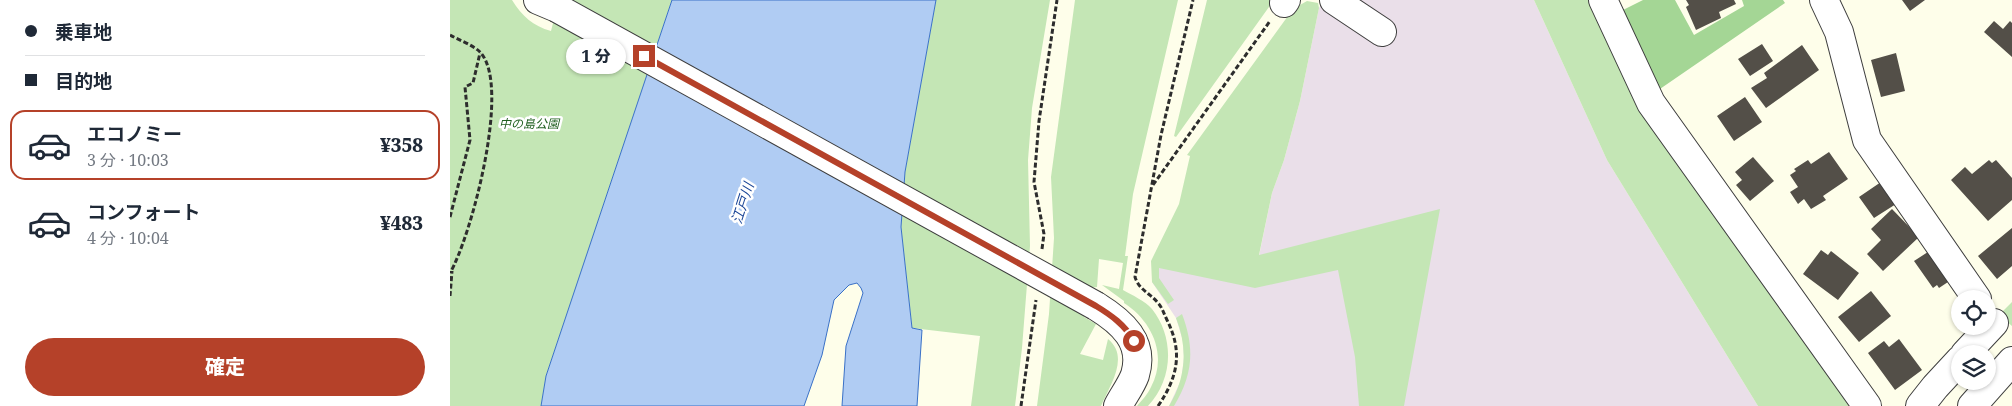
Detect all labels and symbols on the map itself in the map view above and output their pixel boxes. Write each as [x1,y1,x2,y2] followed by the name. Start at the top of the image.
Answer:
[566,38,626,74] callout: 1 分
[633,45,655,67] route end
[499,115,561,132] park label: 中の島公園
[726,178,758,226] water label: 江戸川
[1123,330,1145,352] route start

